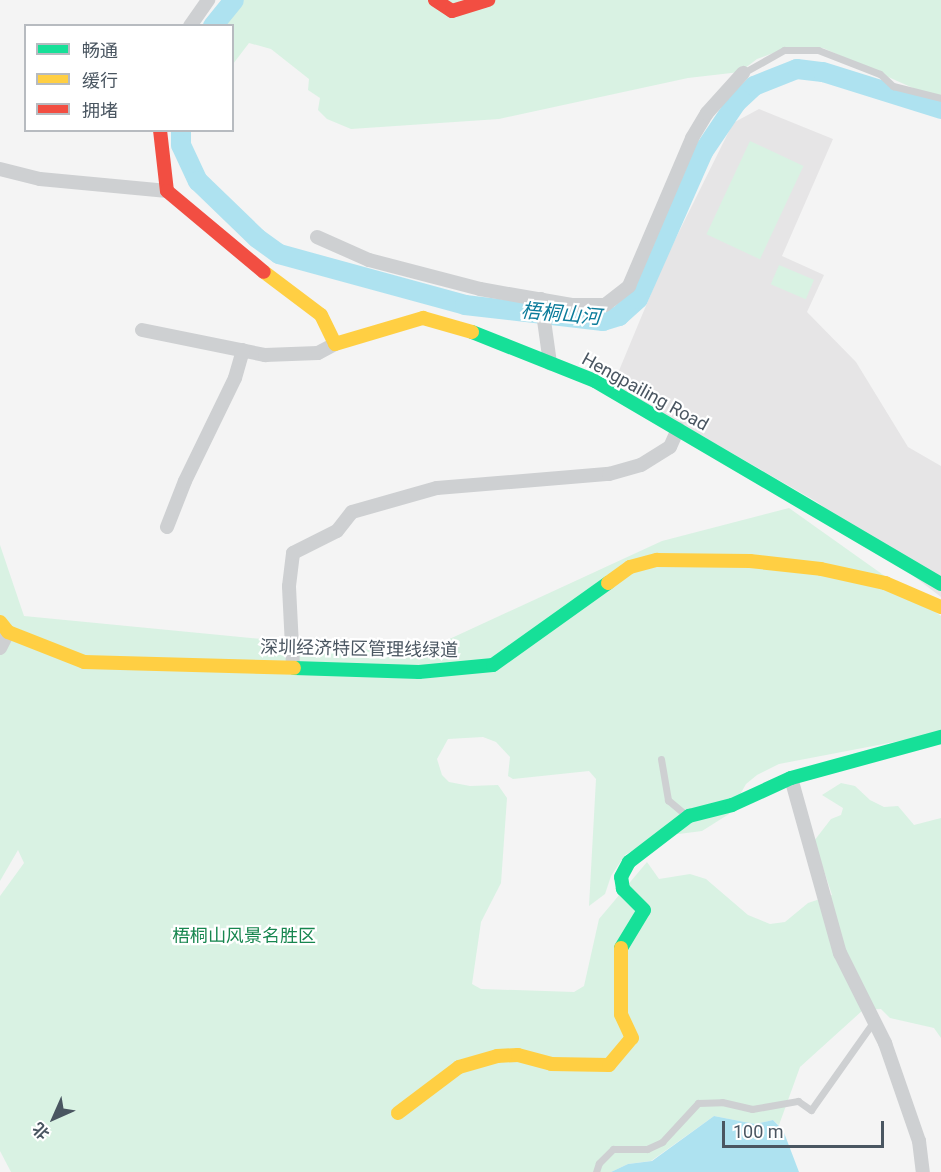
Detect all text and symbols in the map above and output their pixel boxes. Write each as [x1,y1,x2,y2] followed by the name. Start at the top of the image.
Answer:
[24,24,234,132] legend
[82,40,118,61] text: 畅通
[82,70,118,91] text: 缓行
[82,100,118,121] text: 拥堵
[520,299,602,329] water label: 梧桐山河
[578,348,712,436] street label: Hengpailing Road
[260,636,458,662] street label: 深圳经济特区管理线绿道
[172,925,316,947] park label: 梧桐山风景名胜区
[24,1088,84,1148] north arrow
[725,1109,887,1147] scale bar
[29,1119,53,1143] text: 北
[733,1121,784,1142] text: 100 m

